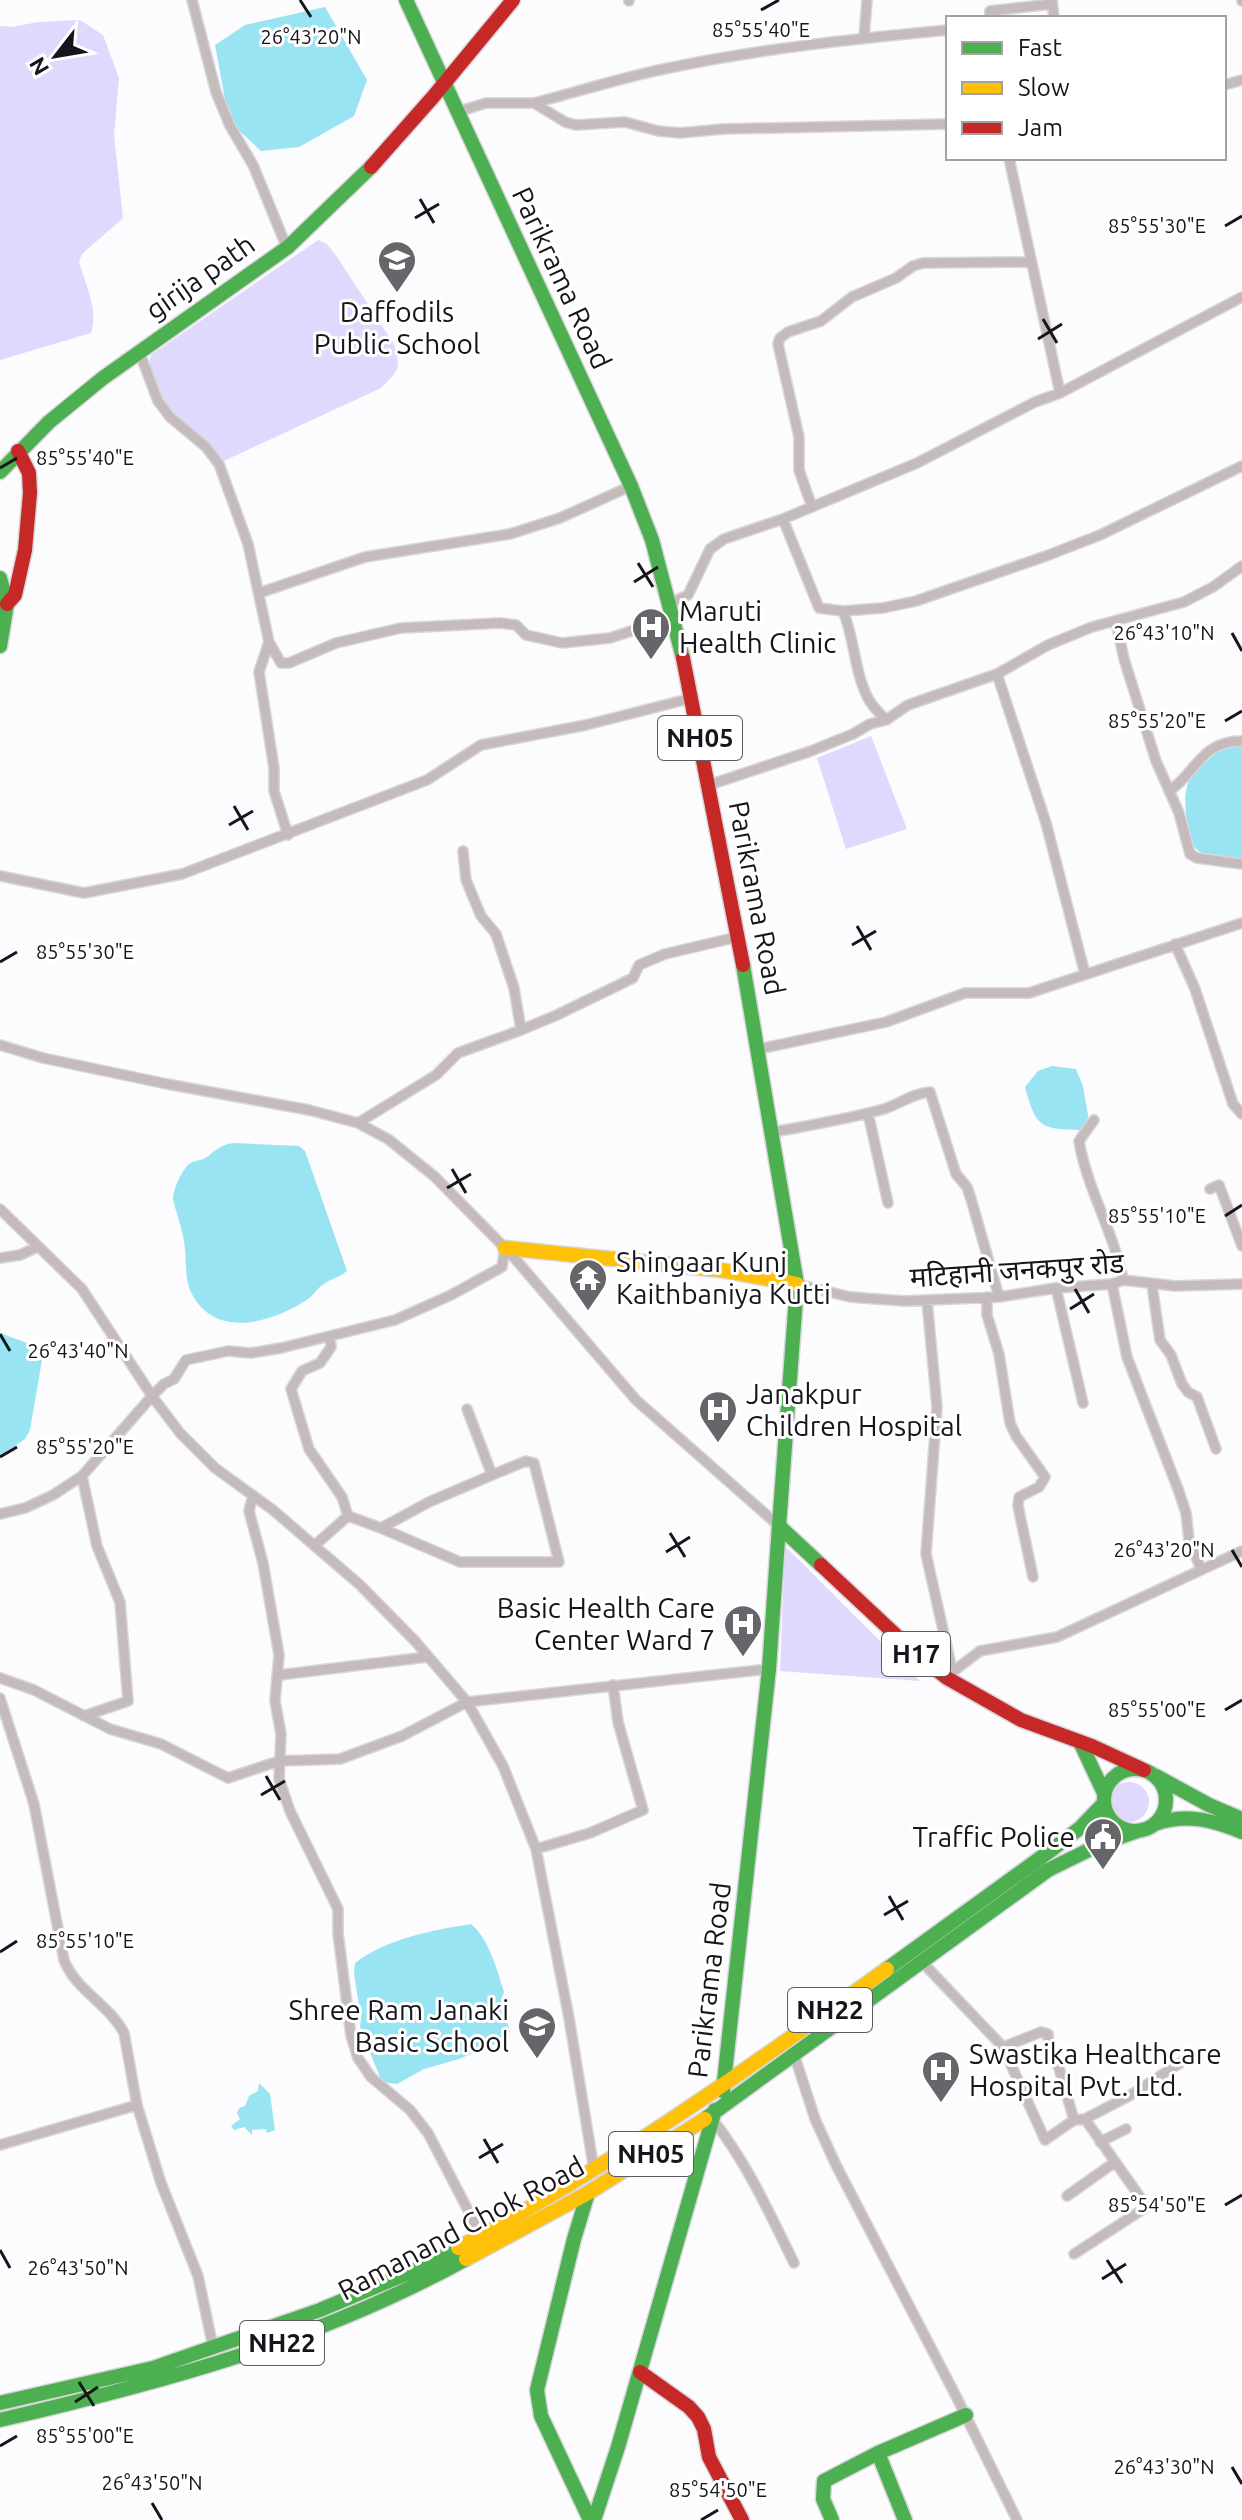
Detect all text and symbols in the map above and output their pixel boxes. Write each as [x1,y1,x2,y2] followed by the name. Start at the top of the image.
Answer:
[16,16,96,96] north arrow
[946,16,1226,160] legend
[712,18,810,41] text: 85°55'40"E
[260,25,362,48] text: 26°43'20"N
[1018,34,1062,61] text: Fast
[23,53,53,80] text: N
[1018,74,1070,101] text: Slow
[1018,114,1063,141] text: Jam
[507,182,618,374] street label: Parikrama Road
[1108,214,1206,237] text: 85°55'30"E
[139,228,260,325] street label: girija path
[376,239,418,294] school or university icon: Daffodils Public School
[314,296,480,359] place label: Daffodils Public School
[36,446,134,469] text: 85°55'40"E
[679,595,836,658] place label: Maruti Health Clinic
[630,606,672,661] hospital icon: Maruti Health Clinic
[1113,621,1215,644] text: 26°43'10"N
[1108,709,1206,732] text: 85°55'20"E
[658,716,742,760] road number: NH05
[723,798,791,998] street label: Parikrama Road
[36,940,134,963] text: 85°55'30"E
[1108,1204,1206,1227] text: 85°55'10"E
[616,1246,831,1309] place label: Shingaar Kunj Kaithbaniya Kutti
[909,1246,1126,1295] street label: मटिहानी जनकपुर रोड
[567,1257,609,1312] temple icon: Shingaar Kunj Kaithbaniya Kutti
[27,1339,129,1362] text: 26°43'40"N
[746,1378,962,1441] place label: Janakpur Children Hospital
[697,1389,739,1444] hospital icon: Janakpur Children Hospital
[36,1435,134,1458] text: 85°55'20"E
[1113,1538,1215,1561] text: 26°43'20"N
[497,1592,715,1655] place label: Basic Health Care Center Ward 7
[722,1603,764,1658] hospital icon: Basic Health Care Center Ward 7
[882,1632,950,1676] road number: H17
[1108,1698,1206,1721] text: 85°55'00"E
[1082,1816,1124,1871] public building icon: Traffic Police
[912,1821,1075,1852] place label: Traffic Police
[681,1880,736,2080] street label: Parikrama Road
[36,1929,134,1952] text: 85°55'10"E
[788,1988,872,2032] road number: NH22
[289,1994,509,2057] place label: Shree Ram Janaki Basic School
[516,2005,558,2060] school or university icon: Shree Ram Janaki Basic School
[969,2038,1222,2101] place label: Swastika Healthcare Hospital Pvt. Ltd.
[920,2049,962,2104] hospital icon: Swastika Healthcare Hospital Pvt. Ltd.
[609,2132,693,2176] road number: NH05
[332,2150,589,2306] street label: Ramanand Chok Road
[1108,2193,1206,2216] text: 85°54'50"E
[27,2256,129,2279] text: 26°43'50"N
[240,2321,324,2365] road number: NH22
[36,2424,134,2447] text: 85°55'00"E
[1113,2455,1215,2478] text: 26°43'30"N
[101,2471,203,2494] text: 26°43'50"N
[669,2478,767,2501] text: 85°54'50"E

